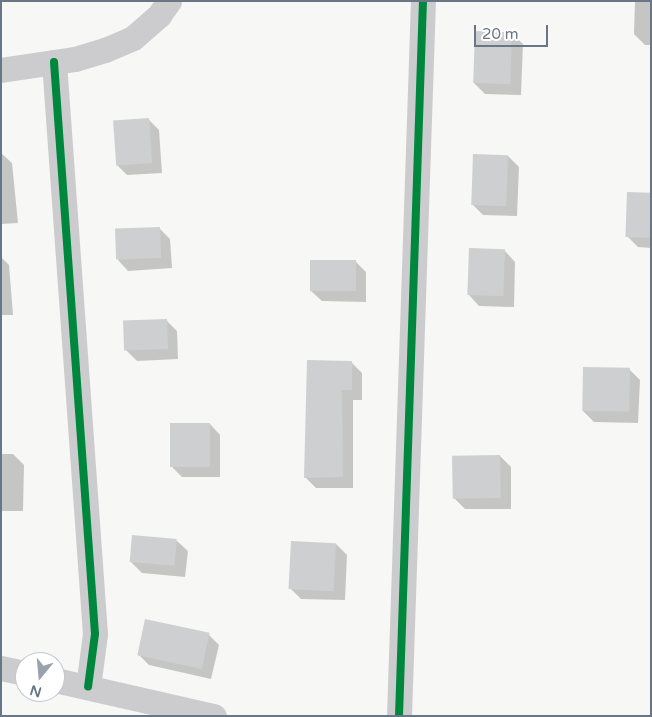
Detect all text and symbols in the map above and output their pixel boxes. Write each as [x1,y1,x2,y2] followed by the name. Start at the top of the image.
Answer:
[477,15,551,47] scale bar
[482,25,519,43] text: 20 m
[15,652,65,702] north arrow
[28,681,44,701] text: N

